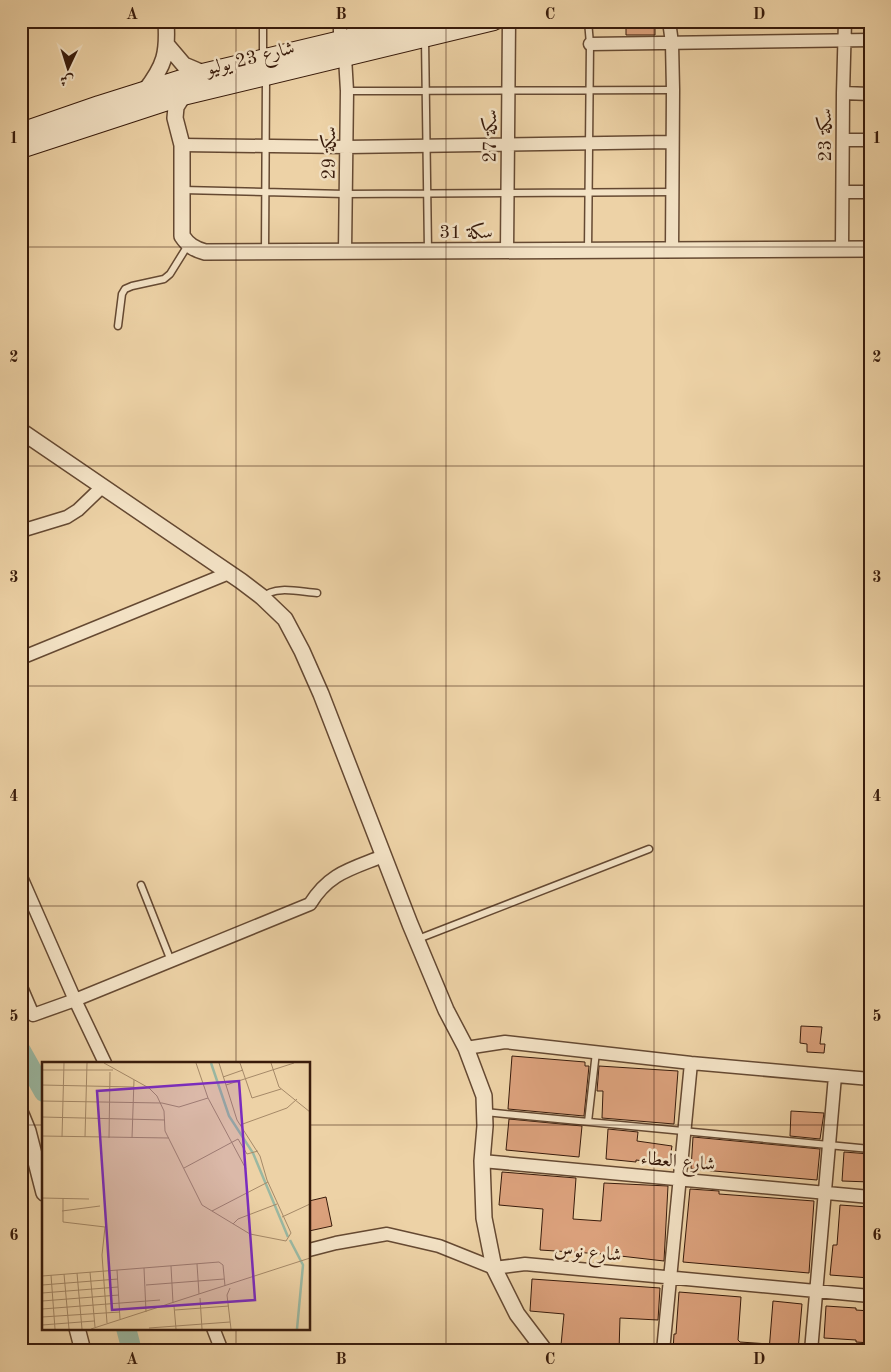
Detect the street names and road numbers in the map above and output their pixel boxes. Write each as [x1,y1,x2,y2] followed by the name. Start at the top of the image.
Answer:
[203,39,298,84] street label: شارع 23 يوليو
[815,108,836,162] street label: سكة 23
[480,109,501,163] street label: سكة 27
[319,126,340,180] street label: سكة 29
[439,222,493,243] street label: سكة 31
[639,1150,716,1179] street label: شارع العطاء
[553,1241,622,1270] street label: شارع نوس

